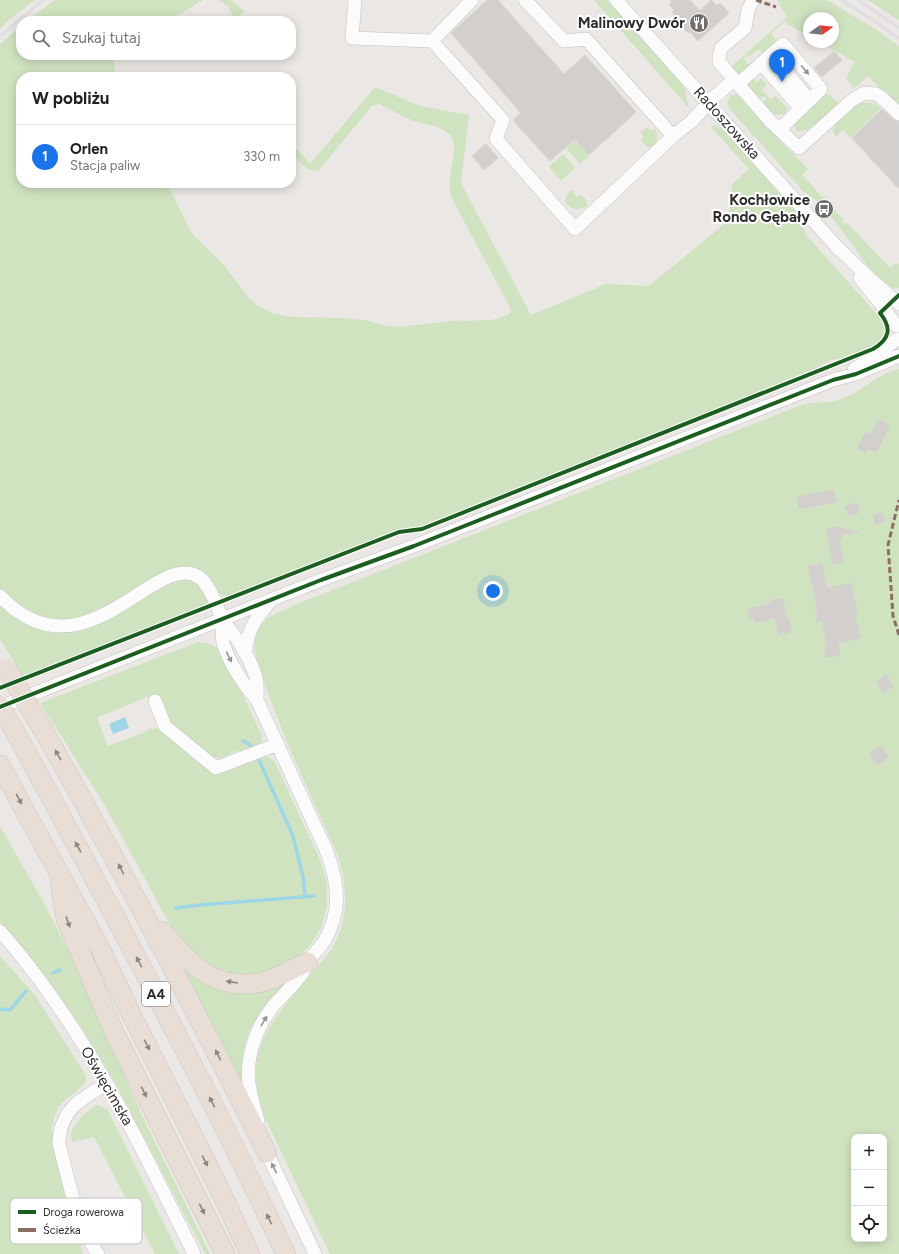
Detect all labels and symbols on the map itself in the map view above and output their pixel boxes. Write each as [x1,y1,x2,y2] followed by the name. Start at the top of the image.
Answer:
[688,12,710,34] restaurant icon: Malinowy Dwór
[803,12,839,48] north arrow
[578,14,685,32] place label: Malinowy Dwór
[769,49,795,82] pin: 1
[800,65,810,75] one-way arrow
[690,83,764,163] street label: Radoszowska
[713,191,811,226] place label: Kochłowice Rondo Gębały
[813,198,835,220] bus stop icon: Kochłowice Rondo Gębały
[483,581,503,601] your location
[226,651,232,663] one-way arrow
[55,750,62,761] one-way arrow
[16,793,23,805] one-way arrow
[75,841,81,853] one-way arrow
[117,864,124,875] one-way arrow
[65,917,71,929] one-way arrow
[136,956,143,968] one-way arrow
[226,979,238,985] one-way arrow
[142,982,170,1006] road number: A4
[261,1015,268,1027] one-way arrow
[144,1039,150,1050] one-way arrow
[77,1043,137,1129] street label: Oświęcimska
[215,1050,221,1061] one-way arrow
[141,1087,147,1098] one-way arrow
[208,1097,215,1108] one-way arrow
[202,1155,208,1166] one-way arrow
[271,1163,277,1174] one-way arrow
[10,1198,142,1244] legend
[199,1203,206,1214] one-way arrow
[43,1206,124,1219] text: Droga rowerowa
[266,1213,272,1225] one-way arrow
[43,1223,81,1237] text: Ścieżka

